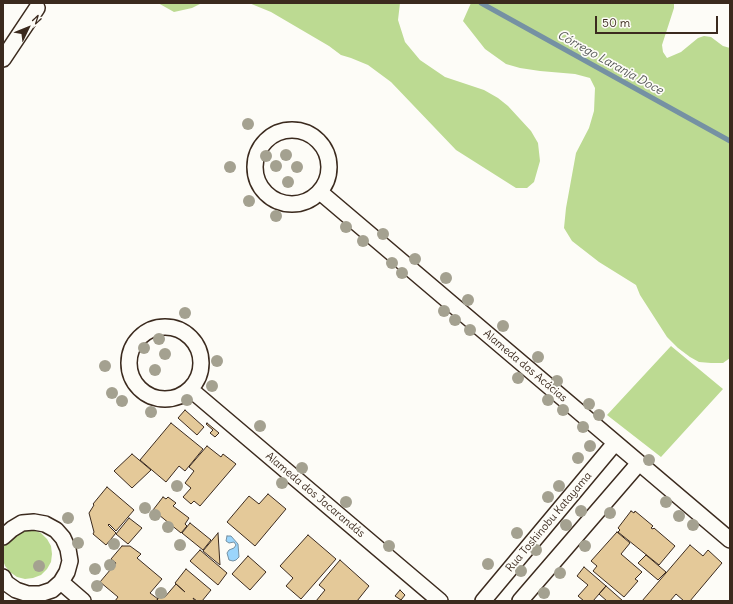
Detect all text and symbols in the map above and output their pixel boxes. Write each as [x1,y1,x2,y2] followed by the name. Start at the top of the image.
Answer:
[8,8,48,48] north arrow
[597,8,720,34] scale bar
[29,12,44,27] text: N
[602,15,630,30] text: 50 m
[555,28,665,98] water label: Córrego Laranja Doce
[480,327,570,405] street label: Alameda das Acácias
[263,450,367,540] street label: Alameda dos Jacarandás
[503,469,595,575] street label: Rua Toshinobu Katayama

